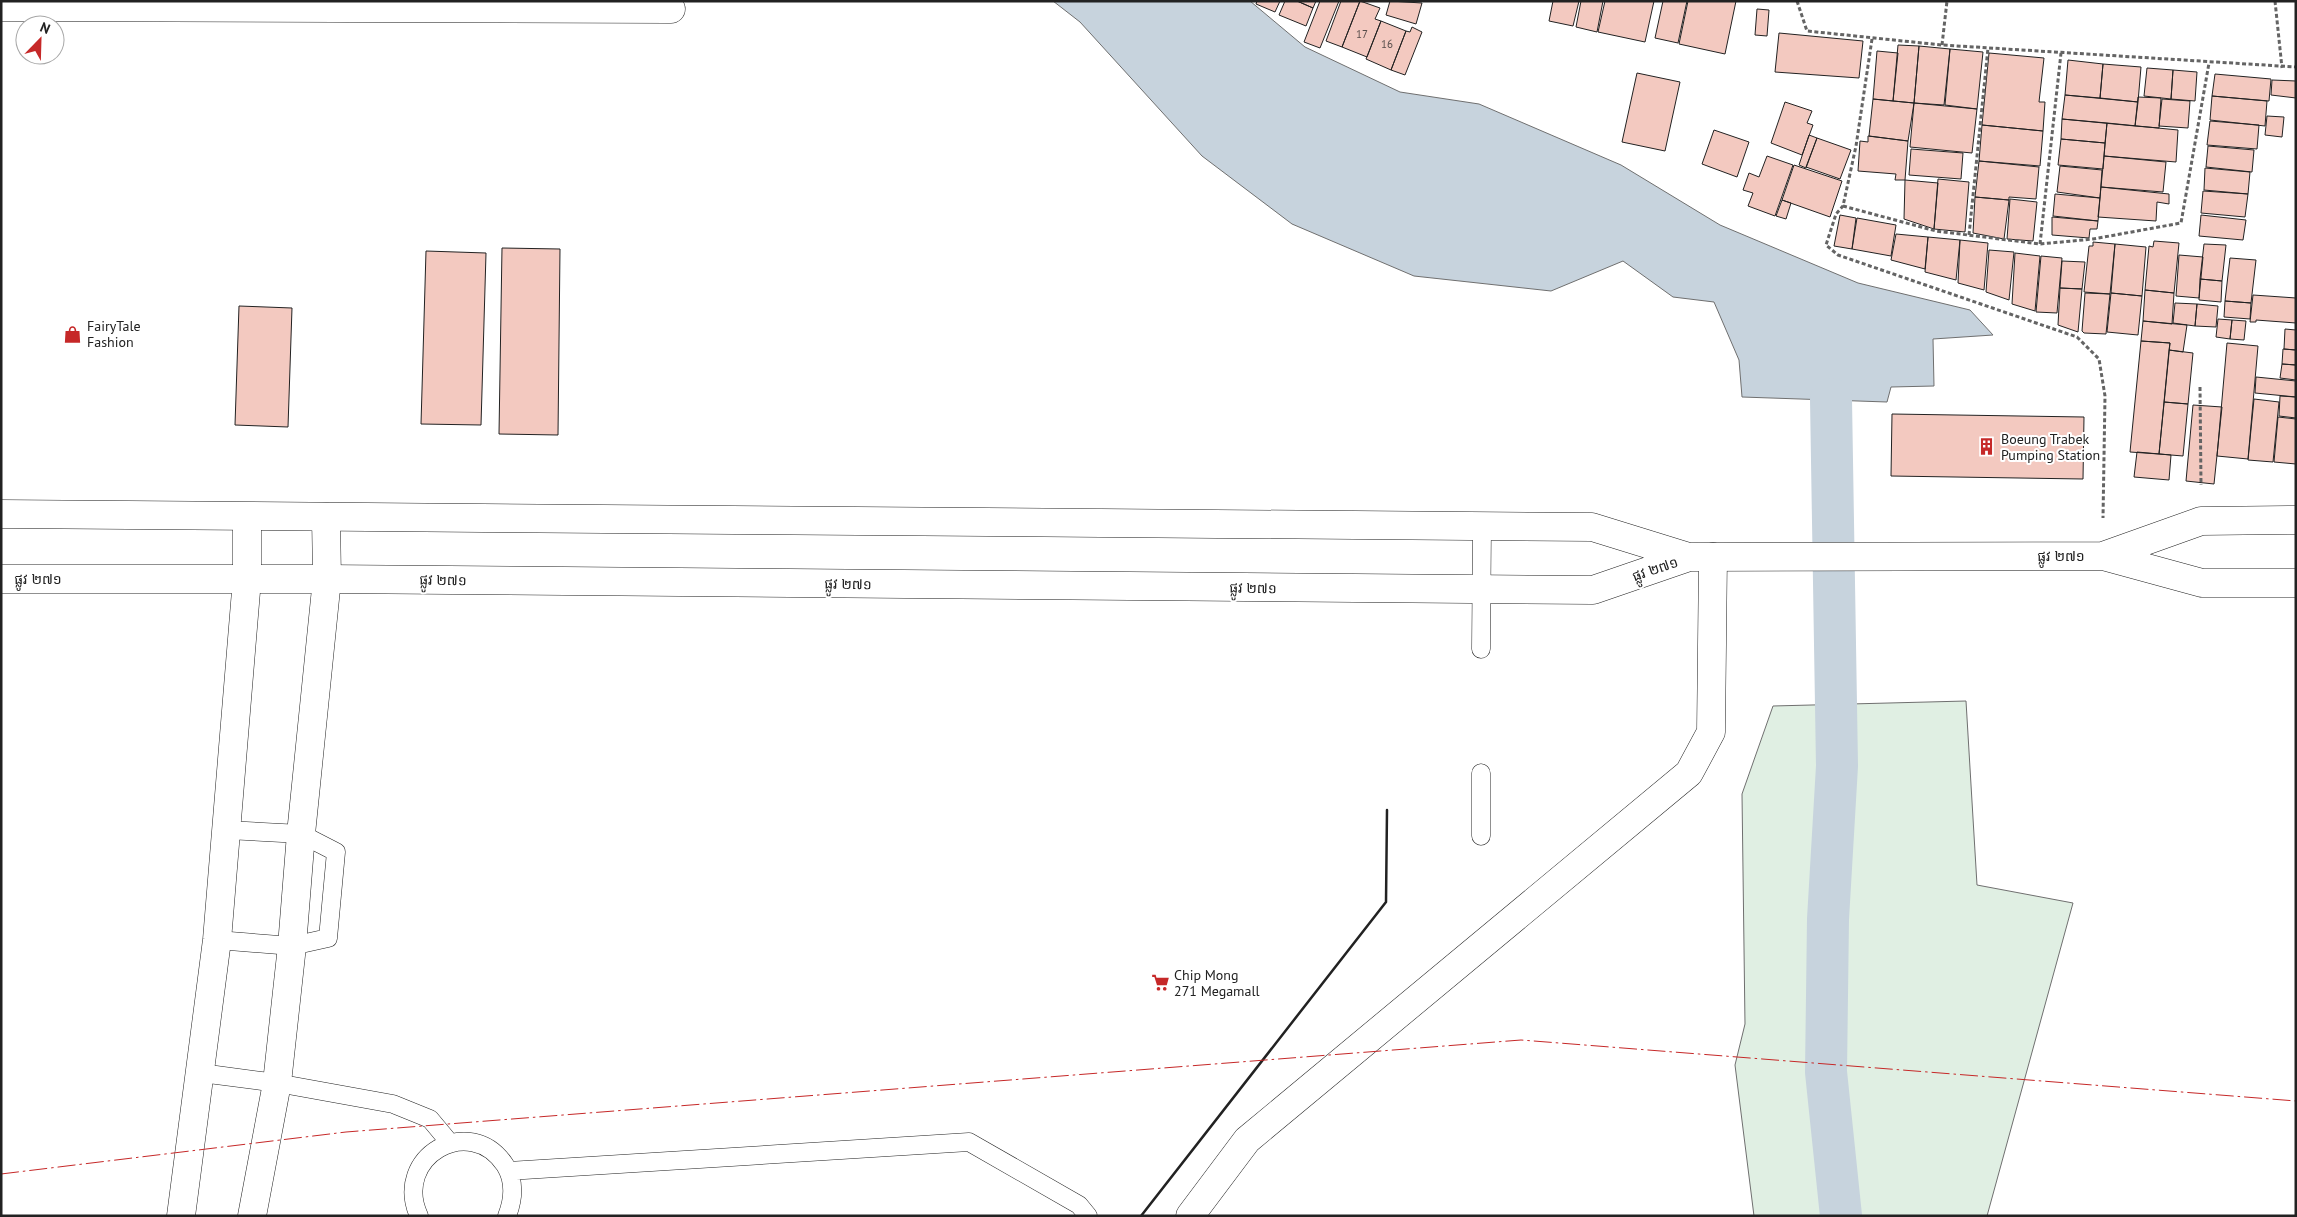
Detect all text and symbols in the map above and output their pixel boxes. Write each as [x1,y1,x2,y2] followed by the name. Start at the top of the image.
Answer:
[15,15,65,65] north arrow
[37,18,53,38] text: N
[1356,27,1368,41] house number: 17
[1381,37,1393,51] house number: 16
[87,317,141,351] place label: FairyTale Fashion
[63,324,83,344] shop icon: FairyTale Fashion
[2001,430,2100,464] place label: Boeung Trabek Pumping Station
[1977,437,1997,457] building icon: Boeung Trabek Pumping Station
[2037,547,2085,568] street label: ផ្លូវ ២៧១
[1630,553,1681,588] street label: ផ្លូវ ២៧១
[14,570,62,591] street label: ផ្លូវ ២៧១
[419,571,467,593] street label: ផ្លូវ ២៧១
[824,575,872,597] street label: ផ្លូវ ២៧១
[1229,579,1277,601] street label: ផ្លូវ ២៧១
[1174,966,1260,1000] place label: Chip Mong 271 Megamall
[1150,973,1170,993] supermarket icon: Chip Mong 271 Megamall

